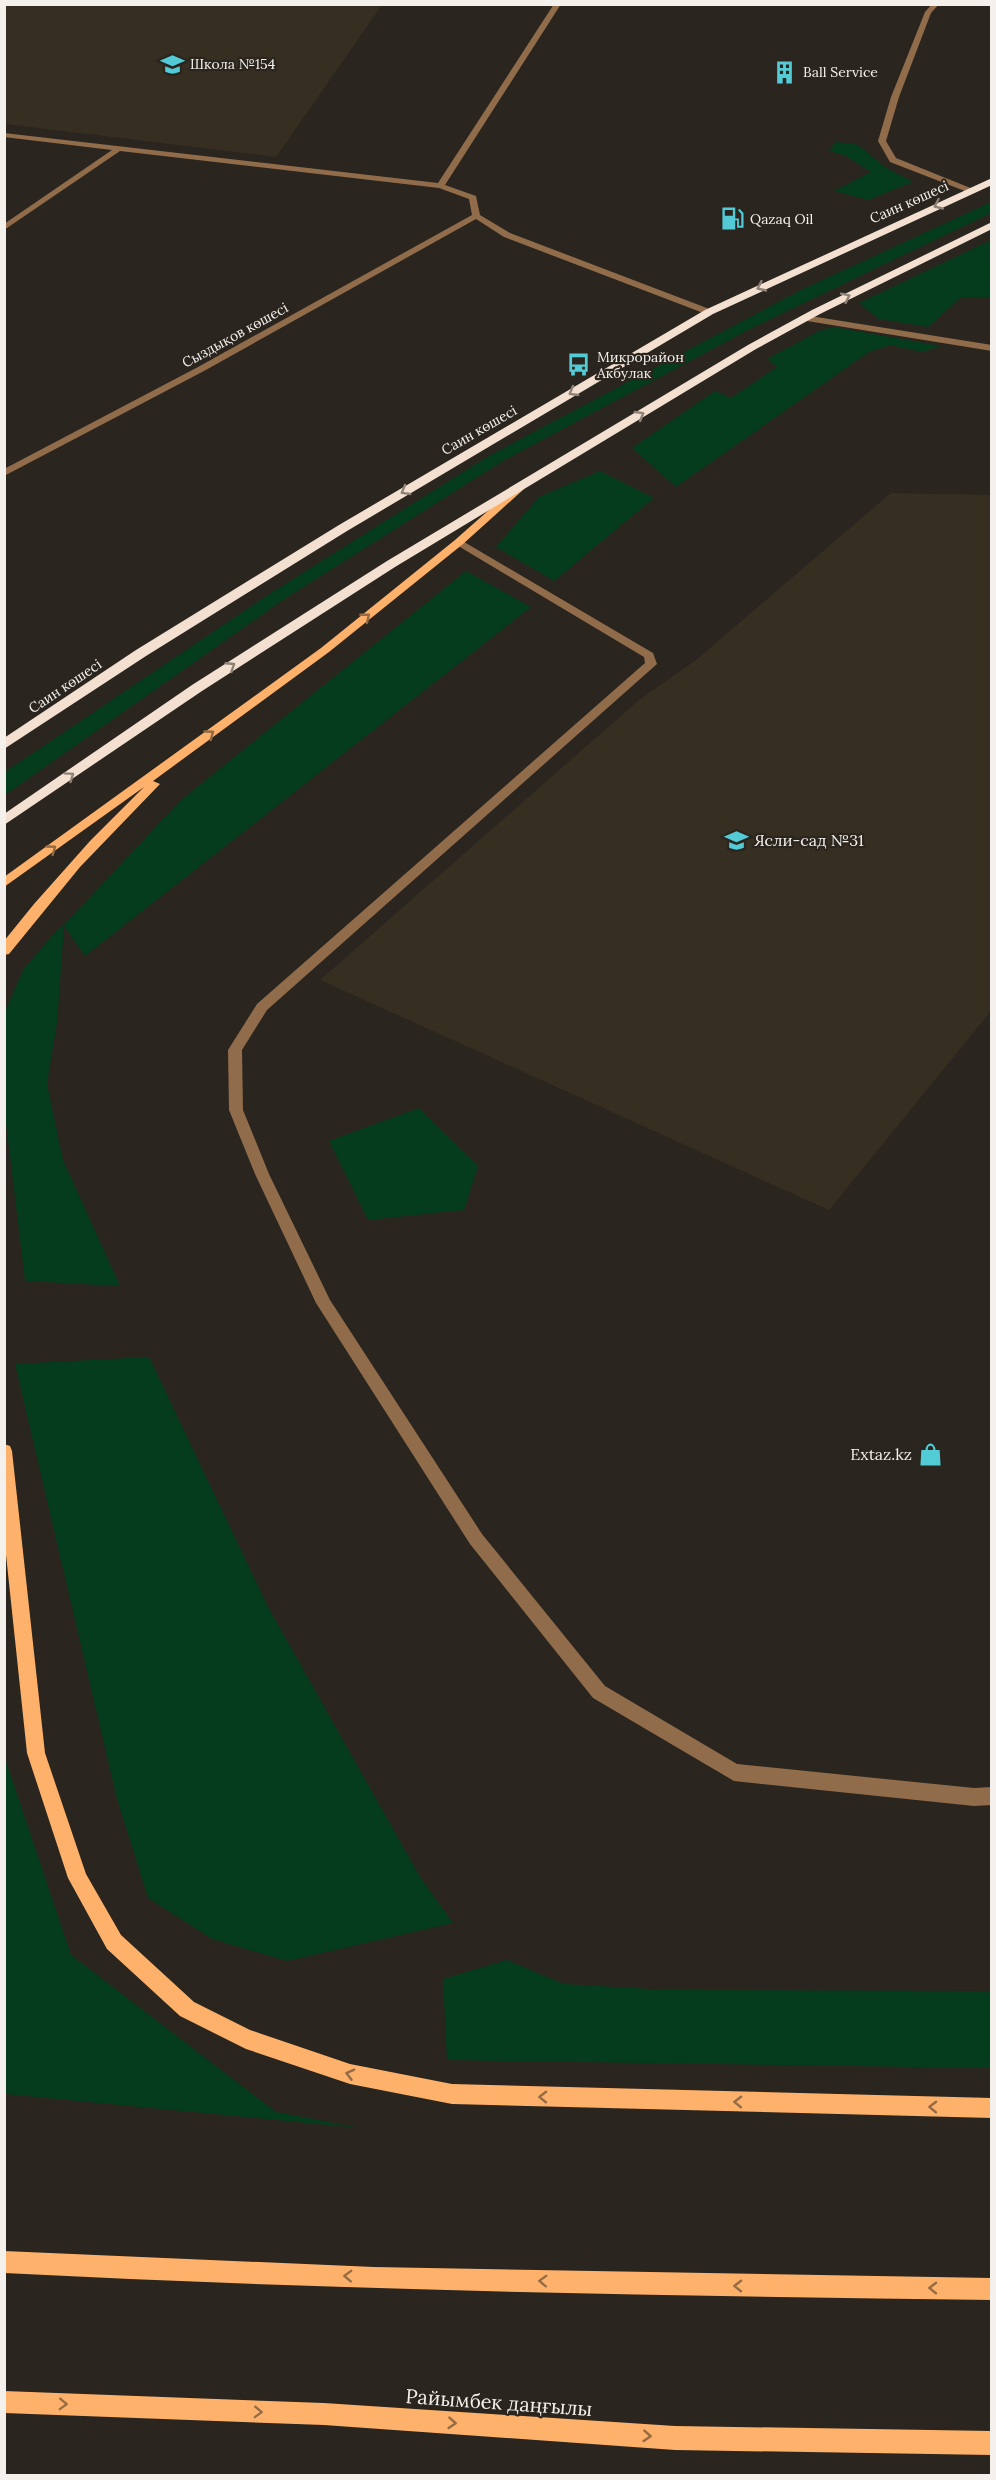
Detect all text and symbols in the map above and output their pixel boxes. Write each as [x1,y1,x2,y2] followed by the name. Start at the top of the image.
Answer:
[159,51,185,77] school or university icon: Школа №154
[190,55,276,73] place label: Школа №154
[772,59,798,85] building icon: Ball Service
[803,63,878,81] place label: Ball Service
[867,177,951,227] street label: Саин көшесі
[933,198,944,210] one-way arrow
[719,206,745,232] fuel station icon: Qazaq Oil
[750,210,813,228] place label: Qazaq Oil
[757,280,768,292] one-way arrow
[839,293,850,304] one-way arrow
[179,298,291,372] street label: Сыздықов көшесі
[596,348,684,382] place label: Микрорайон Акбулак
[566,352,592,378] bus stop icon: Микрорайон Акбулак
[569,385,579,397] one-way arrow
[438,401,520,459] street label: Саин көшесі
[634,411,644,423] one-way arrow
[400,484,411,496] one-way arrow
[359,614,370,625] one-way arrow
[25,655,105,717] street label: Саин көшесі
[224,662,235,673] one-way arrow
[203,730,214,741] one-way arrow
[63,772,74,783] one-way arrow
[723,827,749,853] school or university icon: Ясли-сад №31
[754,830,864,850] place label: Ясли-сад №31
[45,845,56,856] one-way arrow
[917,1441,943,1467] shop icon: Extaz.kz
[850,1444,912,1464] place label: Extaz.kz
[345,2068,355,2081] one-way arrow
[539,2090,548,2103] one-way arrow
[734,2095,743,2108] one-way arrow
[929,2100,938,2113] one-way arrow
[344,2270,353,2283] one-way arrow
[539,2275,548,2288] one-way arrow
[734,2280,743,2292] one-way arrow
[929,2282,938,2295] one-way arrow
[405,2383,593,2421] street label: Райымбек даңғылы
[58,2397,67,2410] one-way arrow
[253,2405,262,2418] one-way arrow
[448,2416,457,2429] one-way arrow
[643,2429,652,2442] one-way arrow

